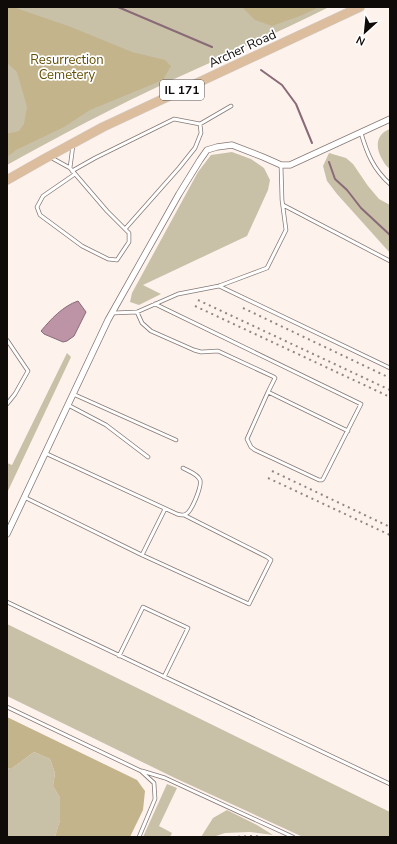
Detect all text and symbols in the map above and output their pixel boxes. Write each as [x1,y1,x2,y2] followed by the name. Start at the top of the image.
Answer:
[345,12,385,52] north arrow
[206,25,279,72] street label: Archer Road
[354,32,368,49] text: N
[30,51,104,84] park label: Resurrection Cemetery
[160,80,204,100] road number: IL 171

